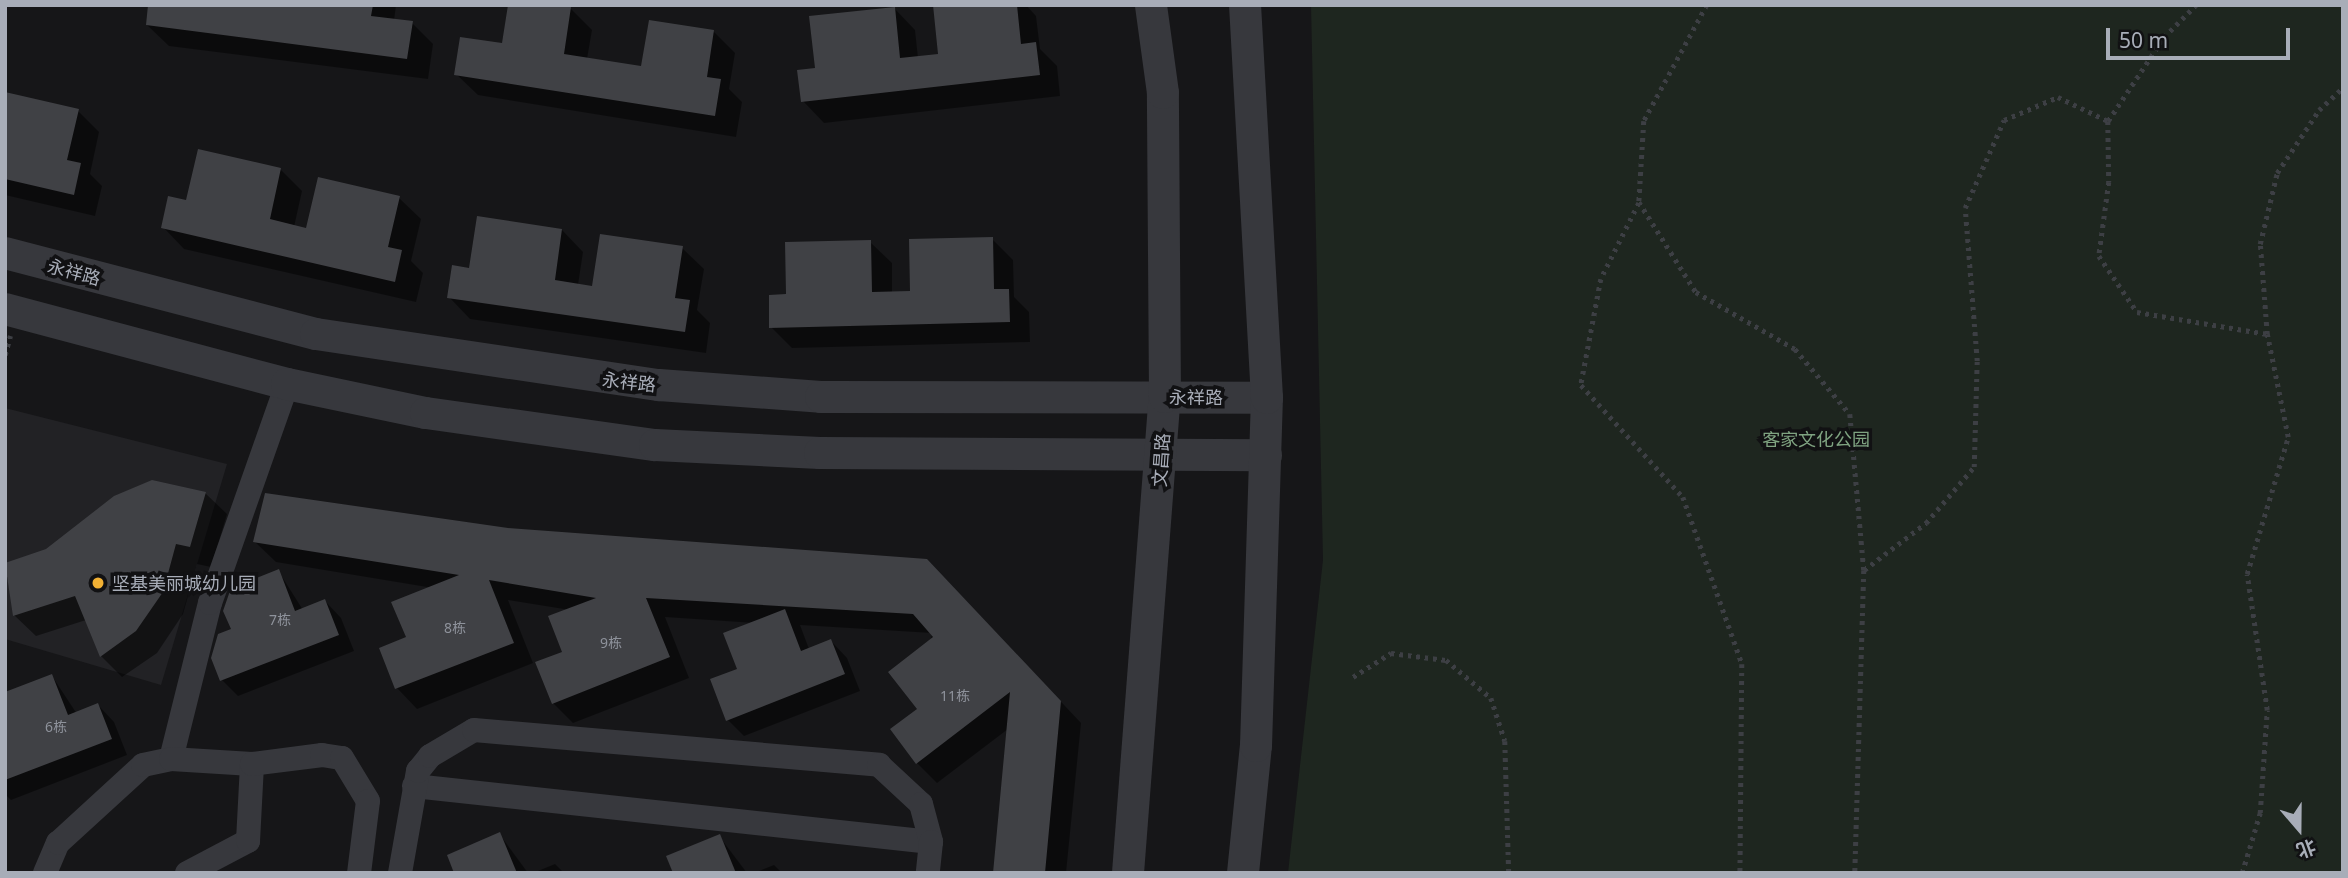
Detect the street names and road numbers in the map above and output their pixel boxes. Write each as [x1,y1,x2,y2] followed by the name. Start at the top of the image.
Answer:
[45,255,103,289] street label: 永祥路
[601,368,657,396] street label: 永祥路
[1169,386,1223,408] street label: 永祥路
[1148,432,1174,488] street label: 文昌路

